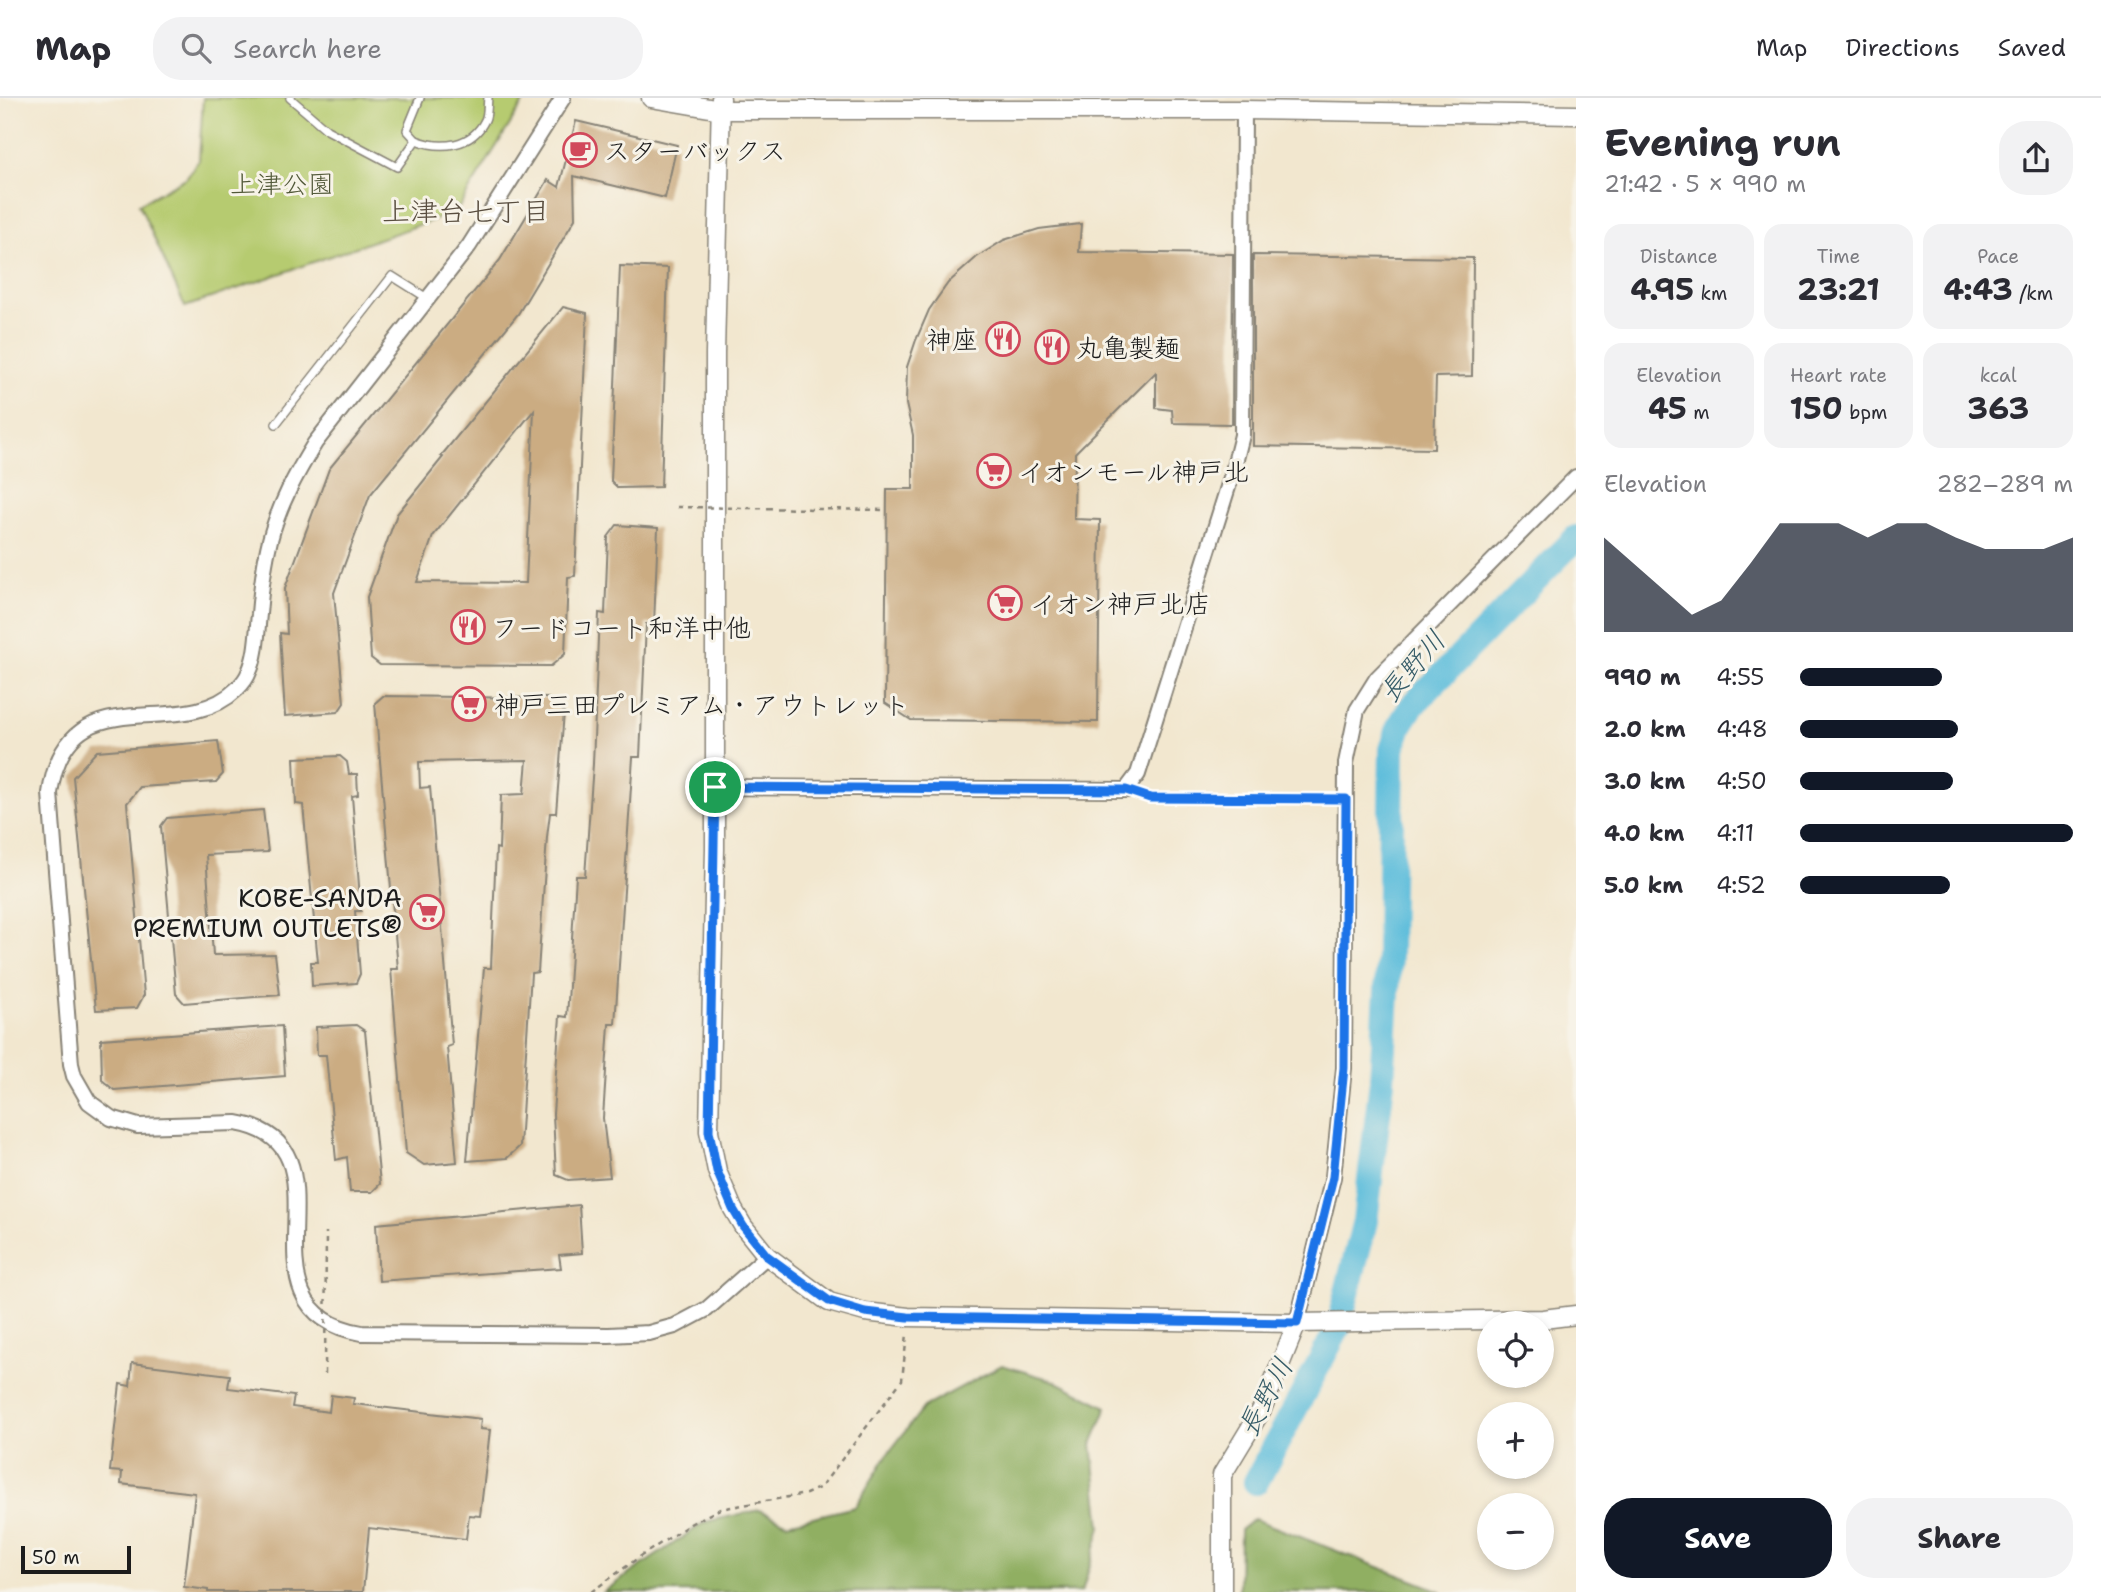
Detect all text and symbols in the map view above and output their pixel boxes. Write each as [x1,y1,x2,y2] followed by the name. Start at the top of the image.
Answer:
[153,17,643,80] search box
[35,26,111,71] text: Map
[177,29,215,67] icon: search
[233,31,382,66] text: Search here
[1756,32,1807,64] text: Map
[1845,32,1960,64] text: Directions
[1998,32,2066,64] text: Saved
[1604,117,1841,168] text: Evening run
[1999,121,2073,195] button: share
[561,131,599,169] cafe icon: スターバックス
[604,133,786,168] place label: スターバックス
[230,166,334,201] park label: 上津公園
[1604,169,1806,199] text: 21:42 · 5 × 990 m
[382,192,550,230] district label: 上津台七丁目
[1640,244,1718,269] text: Distance
[1817,244,1860,269] text: Time
[1977,244,2019,269] text: Pace
[1630,269,1694,310] text: 4.95
[1797,269,1880,310] text: 23:21
[1943,269,2013,310] text: 4:43
[1694,281,1728,306] text: km
[2013,281,2053,306] text: /km
[984,320,1022,358] restaurant icon: 神座
[926,322,978,357] place label: 神座
[1033,328,1071,366] restaurant icon: 丸亀製麺
[1076,330,1180,365] place label: 丸亀製麺
[1636,363,1721,388] text: Elevation
[1790,363,1887,388] text: Heart rate
[1980,363,2017,388] text: kcal
[1648,388,1687,429] text: 45
[1790,388,1843,429] text: 150
[1967,388,2029,429] text: 363
[1687,400,1710,425] text: m
[1843,400,1887,425] text: bpm
[975,452,1013,490] supermarket icon: イオンモール神戸北
[1018,454,1249,489] place label: イオンモール神戸北
[1604,469,1707,499] text: Elevation
[1937,469,2073,499] text: 282–289 m
[986,584,1024,622] supermarket icon: イオン神戸北店
[1030,586,1211,621] place label: イオン神戸北店
[449,608,487,646] restaurant icon: フードコート和洋中他
[492,610,751,645] place label: フードコート和洋中他
[1370,622,1454,710] water label: 長野川
[1604,662,1681,692] text: 990 m
[1716,662,1764,692] text: 4:55
[450,685,488,723] supermarket icon: 神戸三田プレミアム・アウトレット
[494,687,909,722] place label: 神戸三田プレミアム・アウトレット
[1604,714,1686,744] text: 2.0 km
[1716,714,1768,744] text: 4:48
[685,757,745,817] pin
[1604,766,1685,796] text: 3.0 km
[1716,766,1767,796] text: 4:50
[696,768,734,806] icon: arrive
[1604,818,1685,848] text: 4.0 km
[1716,818,1754,848] text: 4:11
[1604,870,1683,900] text: 5.0 km
[1716,870,1766,900] text: 4:52
[133,880,402,945] place label: KOBE-SANDA PREMIUM OUTLETS®
[408,893,446,931] supermarket icon: KOBE-SANDA PREMIUM OUTLETS®
[1477,1311,1554,1570] map controls
[1477,1311,1554,1388] button: locate
[1229,1351,1301,1443] water label: 長野川
[1477,1402,1554,1479] button: +
[1477,1493,1554,1570] button: −
[1604,1498,1832,1578] button: Save
[1846,1498,2073,1578] button: Share
[21,1543,131,1575] scale bar
[32,1545,80,1570] text: 50 m

